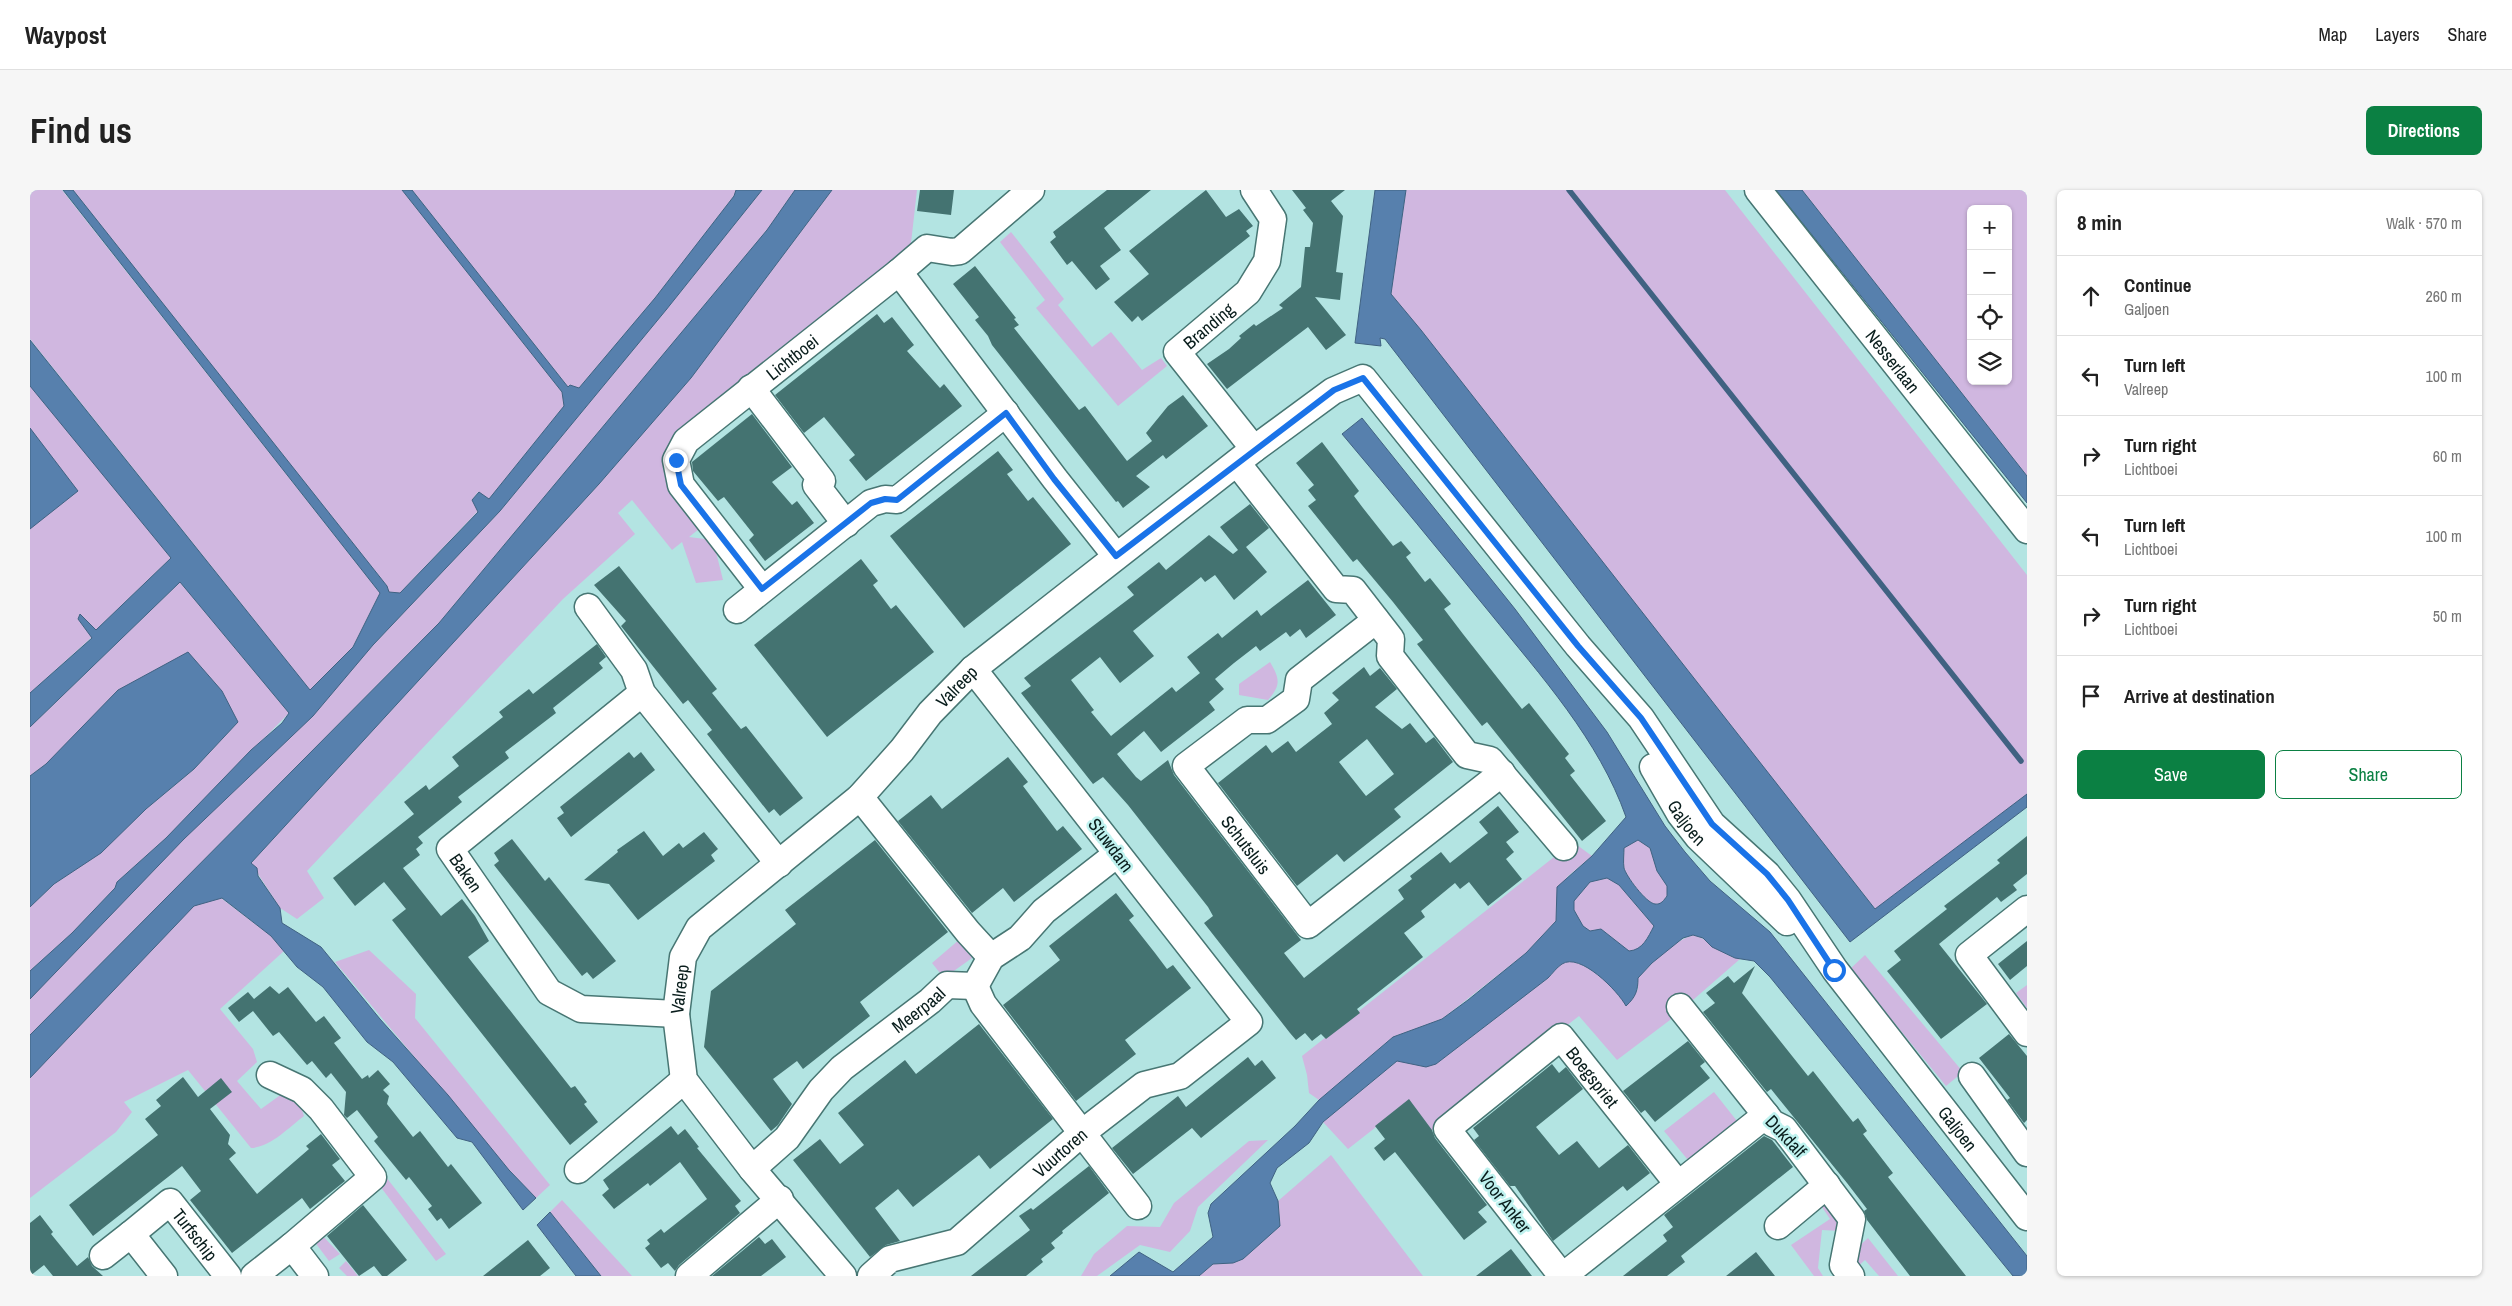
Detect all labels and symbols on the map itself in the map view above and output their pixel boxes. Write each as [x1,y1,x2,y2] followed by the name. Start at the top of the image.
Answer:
[1177,296,1240,354] street label: Branding
[1860,324,1926,398] street label: Nesserlaan
[760,328,824,386] street label: Lichtboei
[665,449,688,472] route end
[930,660,983,713] street label: Valreep
[1662,795,1712,851] street label: Galjoen
[1216,810,1277,879] street label: Schutsluis
[1083,813,1139,877] street label: Stuwdam
[444,848,488,897] street label: Baken
[1823,959,1846,982] route start
[664,963,694,1015] street label: Valreep
[886,981,950,1038] street label: Meerpaal
[1561,1041,1625,1113] street label: Boegspriet
[1933,1101,1984,1156] street label: Galjoen
[1760,1109,1813,1163] street label: Dukdalf
[1027,1122,1092,1183] street label: Vuurtoren
[1473,1166,1537,1238] street label: Voor Anker
[167,1203,224,1266] street label: Turfschip

